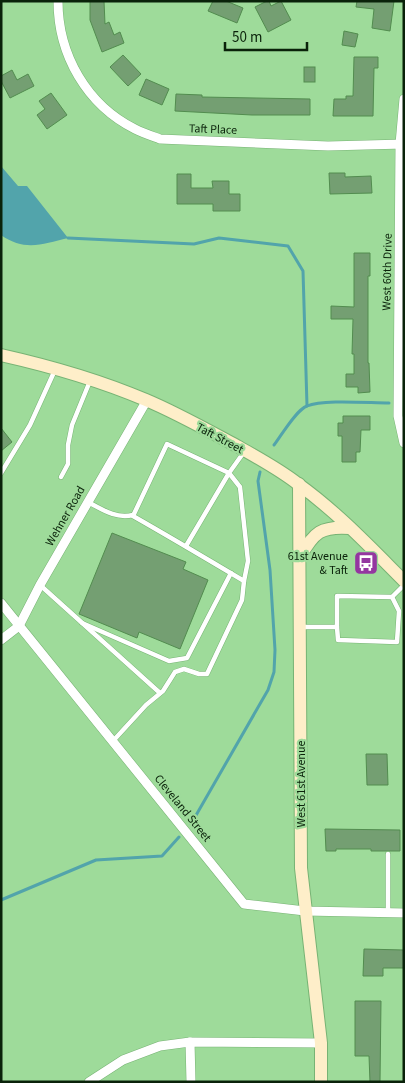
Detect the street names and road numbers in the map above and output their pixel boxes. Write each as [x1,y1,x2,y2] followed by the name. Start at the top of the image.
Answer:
[189,120,237,139] street label: Taft Place
[378,233,397,311] street label: West 60th Drive
[193,419,246,458] street label: Taft Street
[41,483,89,549] street label: Wehner Road
[293,741,310,827] street label: West 61st Avenue
[150,771,215,846] street label: Cleveland Street

